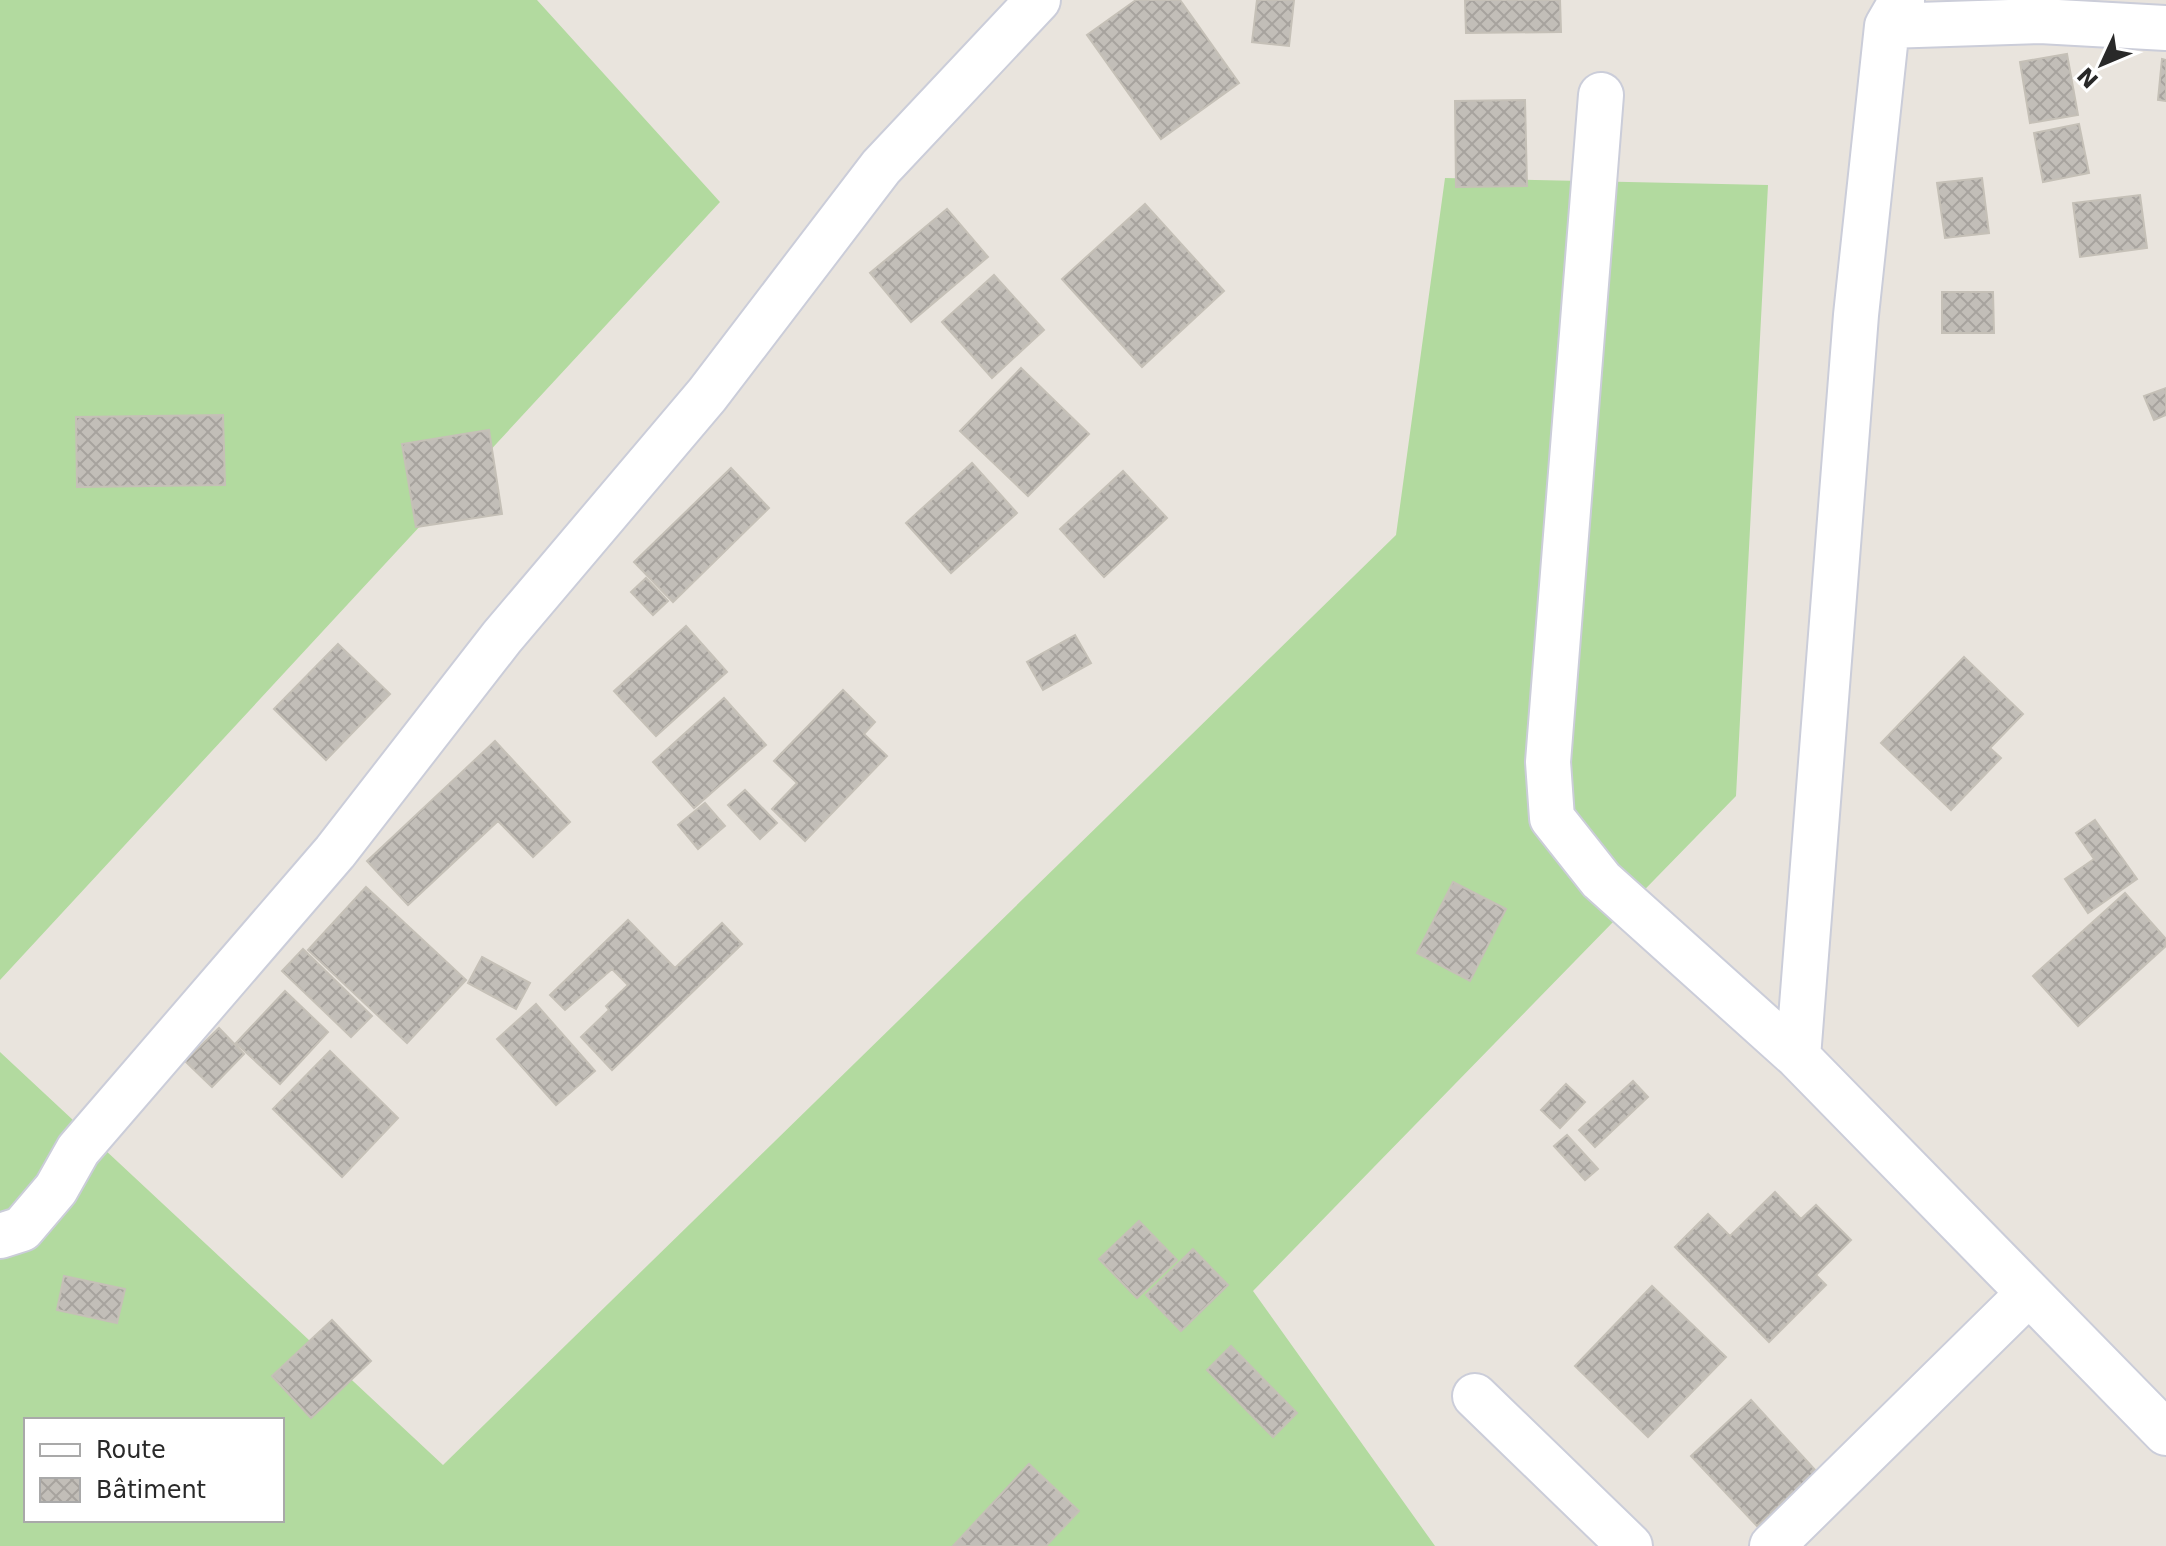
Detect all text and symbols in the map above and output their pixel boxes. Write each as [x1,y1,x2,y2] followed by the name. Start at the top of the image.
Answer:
[2062,24,2142,104] north arrow
[2073,62,2103,93] text: N
[24,1418,284,1522] legend
[96,1436,166,1464] text: Route
[96,1476,206,1504] text: Bâtiment

